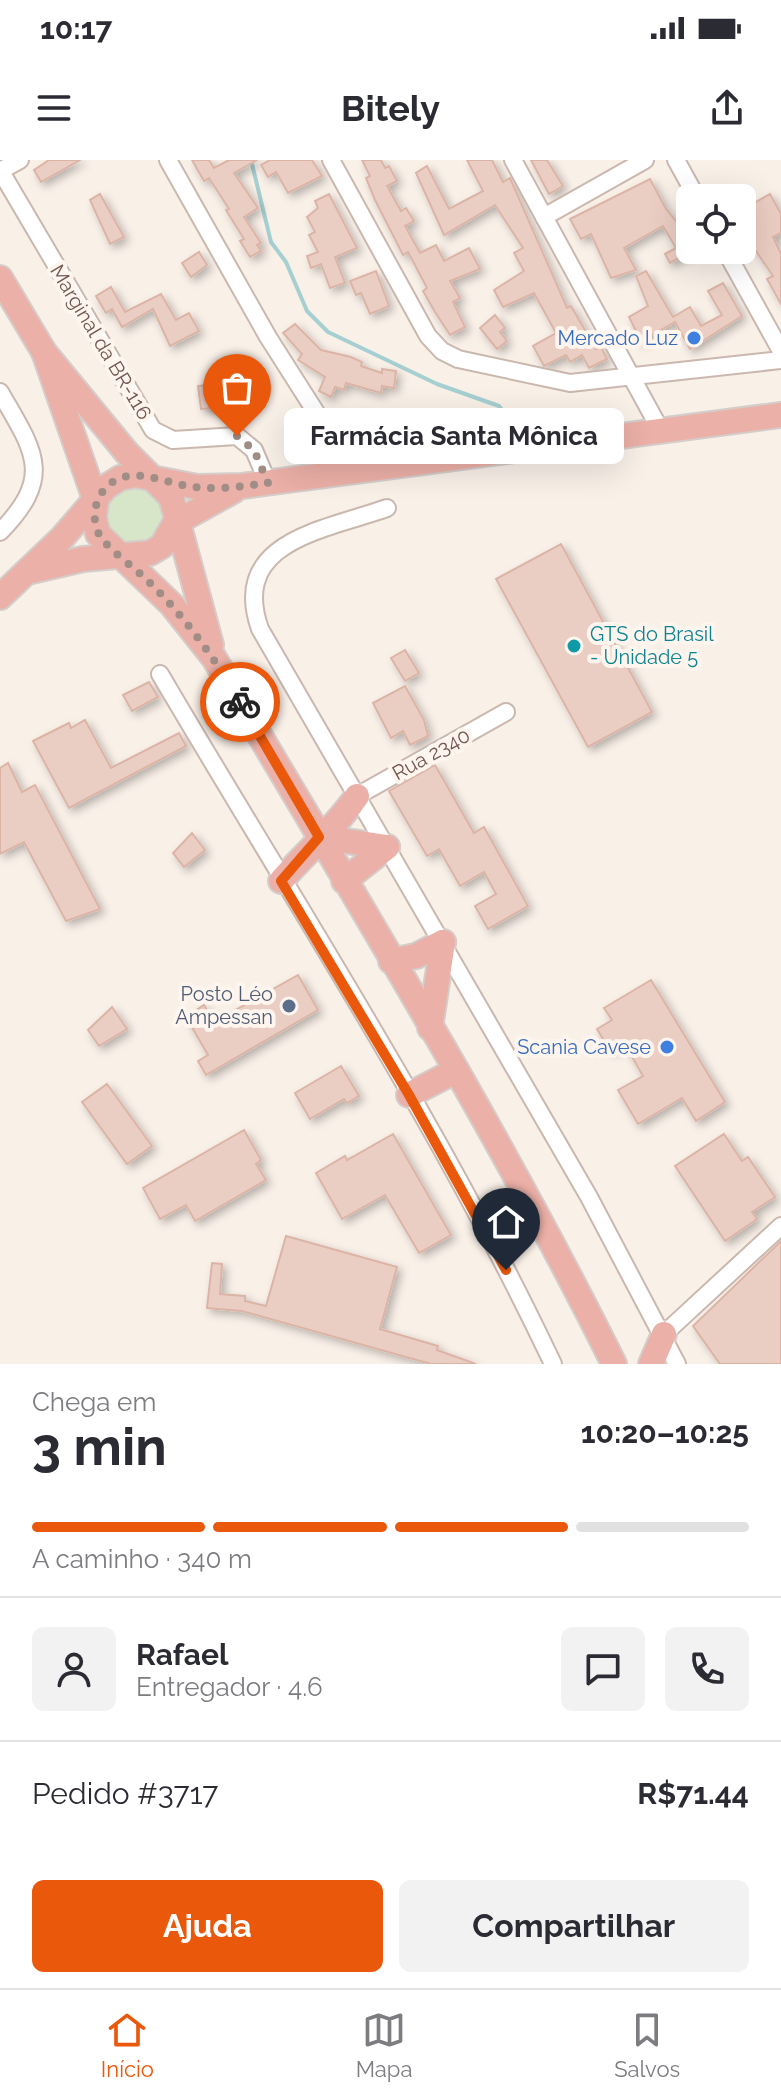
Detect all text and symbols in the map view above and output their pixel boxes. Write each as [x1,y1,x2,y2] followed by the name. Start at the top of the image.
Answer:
[40,11,112,46] text: 10:17
[32,86,76,130] icon: menu
[705,86,749,130] icon: share
[341,87,440,129] text: Bitely
[676,184,756,264] map controls
[676,184,756,264] button: locate
[45,260,157,424] street label: Marginal da BR-116
[558,326,678,350] place label: Mercado Luz
[685,329,703,347] marker: Mercado Luz
[203,354,271,436] pin
[215,366,259,410] icon: bag
[285,408,625,464] callout: Farmácia Santa Mônica
[310,421,598,451] text: Farmácia Santa Mônica
[590,622,714,669] place label: GTS do Brasil - Unidade 5
[565,637,583,655] marker: GTS do Brasil - Unidade 5
[200,662,280,742] courier
[218,680,262,724] icon: bike
[388,723,474,785] street label: Rua 2340
[175,982,273,1029] place label: Posto Léo Ampessan
[280,997,298,1015] marker: Posto Léo Ampessan
[517,1035,651,1059] place label: Scania Cavese
[658,1038,676,1056] marker: Scania Cavese
[472,1188,540,1270] pin
[484,1200,528,1244] icon: home
[32,1387,156,1417] text: Chega em
[581,1415,749,1450] text: 10:20–10:25
[32,1416,167,1477] text: 3 min
[32,1544,252,1574] text: A caminho · 340 m
[32,1627,116,1711] button: person
[561,1627,645,1711] button: chat
[665,1627,749,1711] button: phone
[136,1637,229,1672] text: Rafael
[136,1672,323,1702] text: Entregador · 4.6
[32,1776,218,1811] text: Pedido #3717
[637,1776,749,1811] text: R$71.44
[32,1880,383,1972] button: Ajuda
[399,1880,749,1972] button: Compartilhar
[101,2008,154,2082] tab: Início
[356,2008,412,2082] tab: Mapa
[614,2008,680,2082] tab: Salvos

